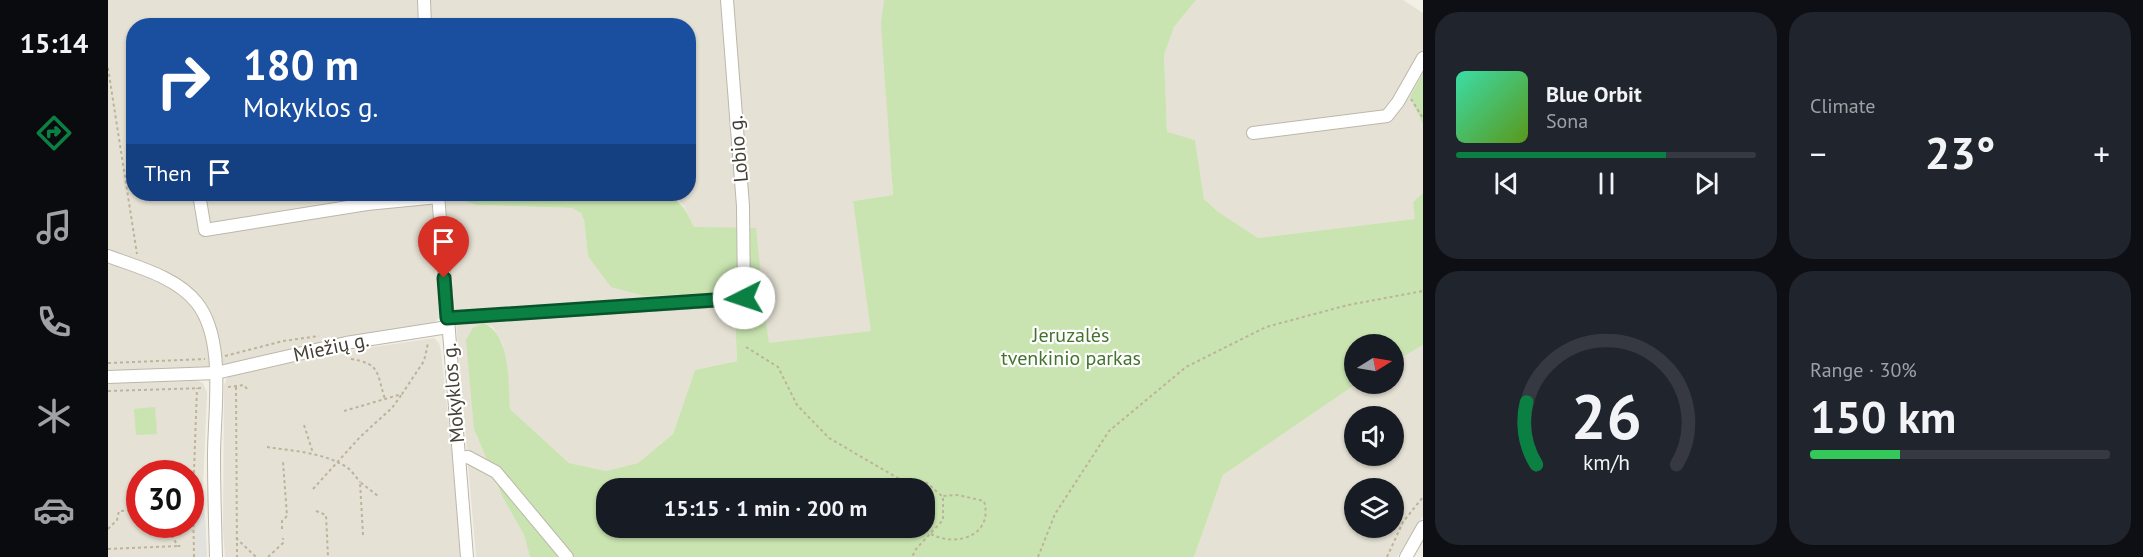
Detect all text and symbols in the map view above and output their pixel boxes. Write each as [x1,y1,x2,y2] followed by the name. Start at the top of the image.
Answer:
[20,26,88,60] text: 15:14
[243,37,359,92] text: 180 m
[144,42,222,120] icon: right
[1546,80,1642,108] text: Blue Orbit
[243,90,378,124] text: Mokyklos g.
[1810,93,1876,119] text: Climate
[1546,108,1588,134] text: Sona
[33,112,75,154] icon: directions
[722,114,754,184] street label: Lobio g.
[1925,123,1995,181] text: 23°
[1810,132,1827,175] text: −
[2093,132,2110,175] text: +
[203,156,236,189] icon: arrive
[144,159,191,187] text: Then
[1490,167,1523,200] icon: previous
[1590,167,1623,200] icon: pause
[1690,167,1723,200] icon: next
[33,206,75,248] icon: music
[418,216,469,278] pin
[427,225,460,258] icon: arrive
[712,266,776,330] position arrow
[33,301,75,343] icon: phone
[1001,322,1141,371] park label: Jeruzalės tvenkinio parkas
[291,326,371,368] street label: Miežių g.
[1344,334,1404,394] north arrow
[1344,334,1404,538] map controls
[436,342,470,444] street label: Mokyklos g.
[1810,357,1917,383] text: Range · 30%
[1571,375,1641,456] text: 26
[1810,387,1956,445] text: 150 km
[33,395,75,437] icon: climate
[1344,406,1404,466] button: sound
[1582,448,1629,476] text: km/h
[126,460,204,538] speed limit sign: 30
[1344,478,1404,538] button: layers
[33,489,75,531] icon: car
[664,494,867,522] text: 15:15 · 1 min · 200 m

